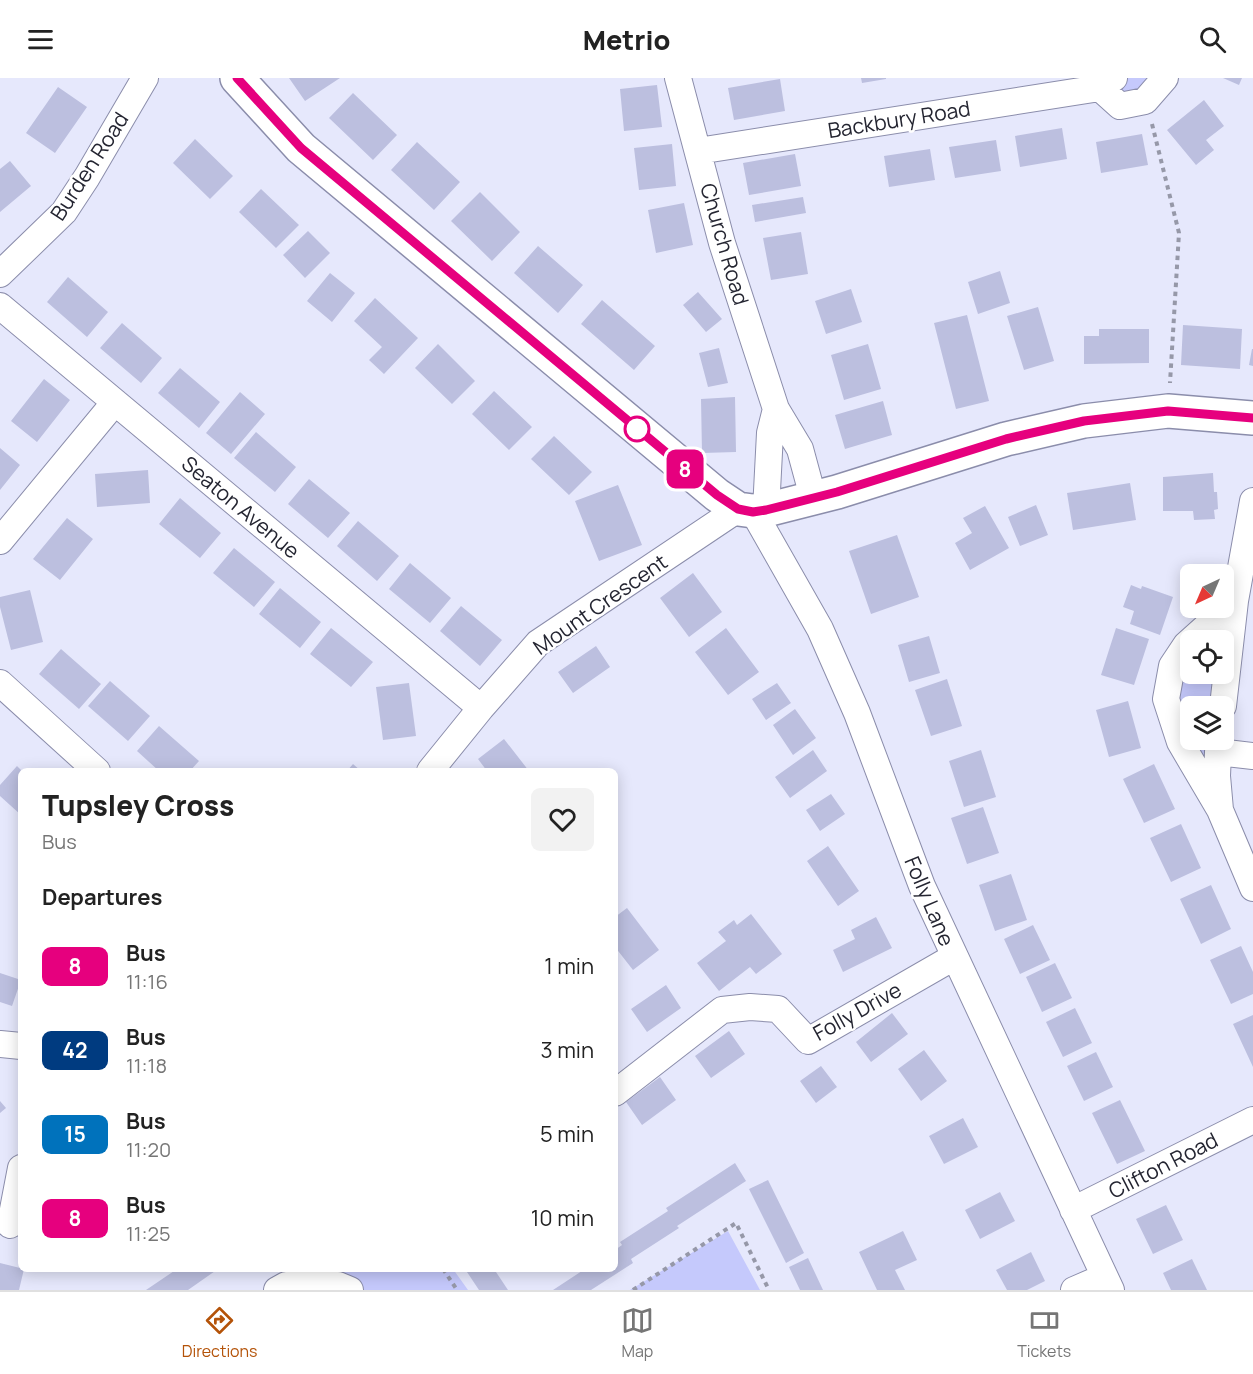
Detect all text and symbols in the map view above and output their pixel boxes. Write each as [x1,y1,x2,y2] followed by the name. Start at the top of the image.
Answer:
[583,21,670,58] text: Metrio
[24,23,57,56] icon: menu
[1196,23,1229,56] icon: search
[826,94,972,144] street label: Backbury Road
[44,107,134,225] street label: Burden Road
[694,180,756,308] street label: Church Road
[624,416,650,442] unlabelled marker
[176,449,306,565] street label: Seaton Avenue
[666,450,704,488] line badge: 8
[679,455,691,483] text: 8
[527,547,673,661] street label: Mount Crescent
[1180,564,1234,618] north arrow
[1180,564,1234,750] map controls
[1180,630,1234,684] button: locate
[1180,696,1234,750] button: layers
[42,786,234,824] text: Tupsley Cross
[531,788,594,851] button: heart
[42,828,77,855] text: Bus
[899,852,961,950] street label: Folly Lane
[42,882,162,912] text: Departures
[126,938,166,968] text: Bus
[544,951,594,981] text: 1 min
[69,952,81,980] text: 8
[126,968,168,995] text: 11:16
[808,975,906,1047] street label: Folly Drive
[126,1022,166,1052] text: Bus
[541,1035,594,1065] text: 3 min
[62,1036,88,1064] text: 42
[126,1052,167,1079] text: 11:18
[126,1106,166,1136] text: Bus
[540,1119,594,1149] text: 5 min
[64,1120,86,1148] text: 15
[1104,1125,1222,1205] street label: Clifton Road
[126,1136,171,1163] text: 11:20
[126,1190,166,1220] text: Bus
[531,1203,594,1233] text: 10 min
[69,1204,81,1232] text: 8
[126,1220,171,1247] text: 11:25
[182,1304,257,1362] tab: Directions
[621,1304,654,1362] tab: Map
[1017,1304,1071,1362] tab: Tickets

